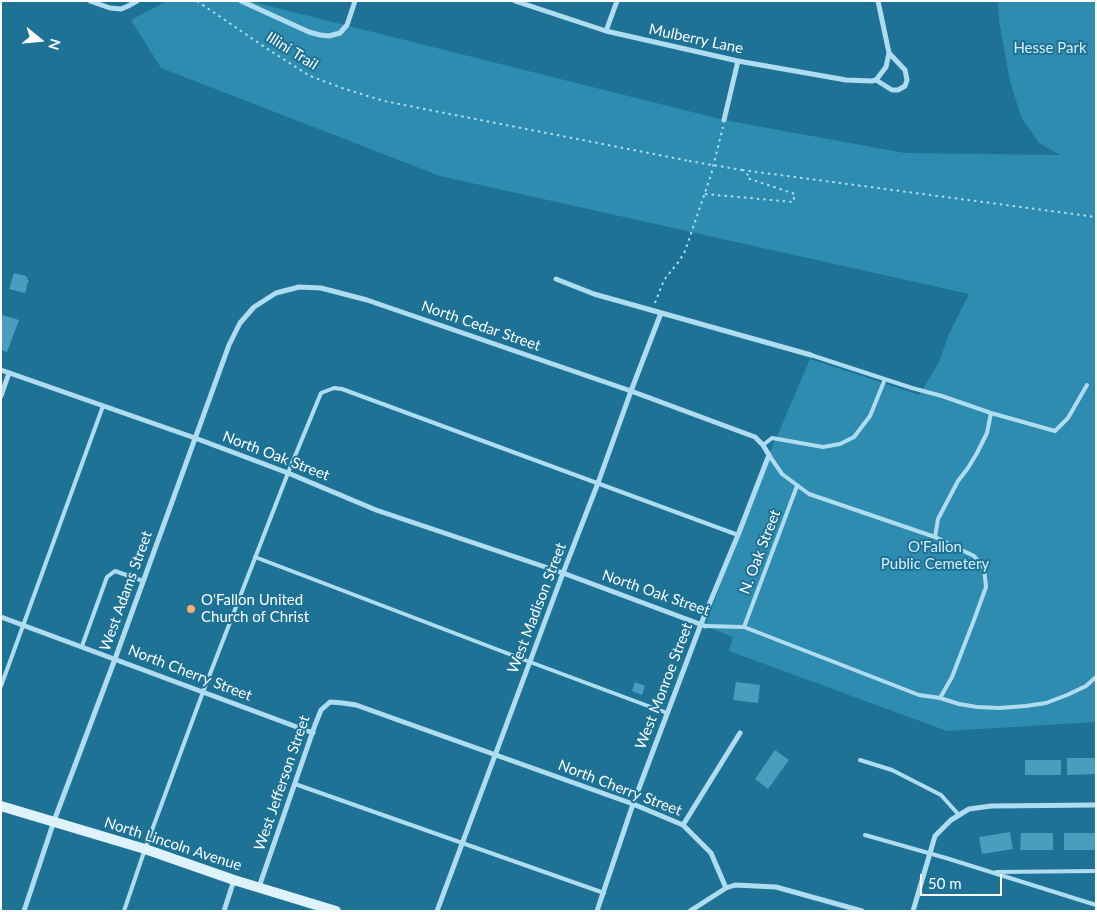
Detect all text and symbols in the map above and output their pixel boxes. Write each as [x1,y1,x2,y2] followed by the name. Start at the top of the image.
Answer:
[15,15,65,65] north arrow
[647,20,745,58] street label: Mulberry Lane
[263,28,321,74] street label: Illini Trail
[45,37,65,52] text: N
[1013,39,1087,57] park label: Hesse Park
[419,297,543,355] street label: North Cedar Street
[220,427,332,485] street label: North Oak Street
[736,507,784,597] street label: N. Oak Street
[96,529,156,653] street label: West Adams Street
[881,538,989,573] park label: O'Fallon Public Cemetery
[504,540,570,676] street label: West Madison Street
[600,566,712,620] street label: North Oak Street
[201,591,309,626] place label: O'Fallon United Church of Christ
[185,603,197,615] marker: O'Fallon United Church of Christ
[632,620,696,752] street label: West Monroe Street
[126,641,254,705] street label: North Cherry Street
[250,713,314,853] street label: West Jefferson Street
[556,756,684,820] street label: North Cherry Street
[102,813,244,875] street label: North Lincoln Avenue
[922,864,1004,896] scale bar
[928,874,962,892] text: 50 m

